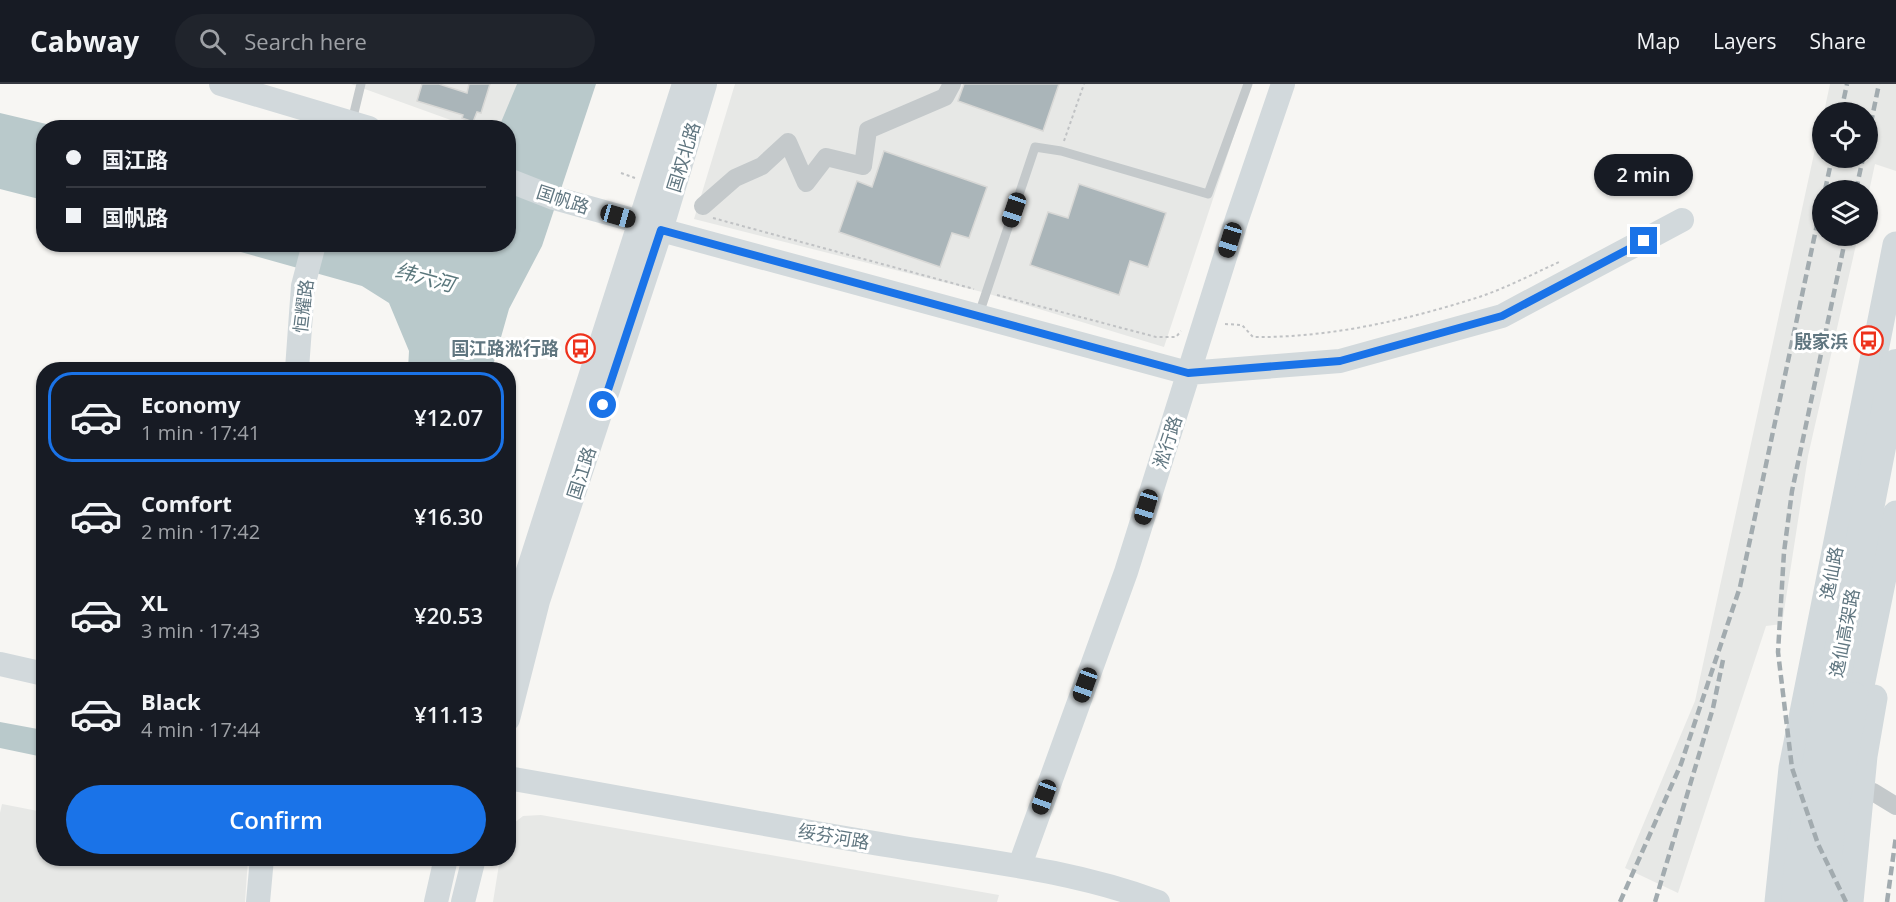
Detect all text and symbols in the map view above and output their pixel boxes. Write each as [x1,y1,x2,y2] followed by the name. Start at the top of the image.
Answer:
[175,14,595,68] search box
[30,22,139,60] text: Cabway
[196,25,229,58] icon: search
[244,26,367,56] text: Search here
[1637,27,1680,55] text: Map
[1713,27,1777,55] text: Layers
[1810,27,1866,55] text: Share
[1812,102,1878,246] map controls
[1812,102,1878,168] button: locate
[661,119,705,195] street label: 国权北路
[102,144,168,174] text: 国江路
[1594,154,1694,196] callout: 2 min
[1617,161,1671,188] text: 2 min
[534,179,592,219] street label: 国帆路
[1812,180,1878,246] button: layers
[1000,190,1028,230] car
[102,202,168,232] text: 国帆路
[598,202,638,230] car
[1216,220,1244,260] car
[1630,227,1657,254] route end
[393,256,461,299] water label: 纬六河
[288,278,318,334] street label: 恒耀路
[1853,325,1885,357] bus stop icon: 殷家浜
[1794,329,1848,353] place label: 殷家浜
[564,332,596,364] bus stop icon: 国江路淞行路
[451,336,559,360] place label: 国江路淞行路
[141,389,240,419] text: Economy
[69,390,123,444] icon: car
[589,391,616,418] route start
[414,402,483,432] text: ¥12.07
[1147,413,1187,471] street label: 淞行路
[141,419,260,446] text: 1 min · 17:41
[561,444,601,502] street label: 国江路
[1132,487,1160,527] car
[141,488,232,518] text: Comfort
[69,489,123,543] icon: car
[414,501,483,531] text: ¥16.30
[141,518,260,545] text: 2 min · 17:42
[1814,544,1848,602] street label: 逸仙路
[141,587,168,617] text: XL
[1824,587,1864,679] street label: 逸仙高架路
[69,588,123,642] icon: car
[414,600,483,630] text: ¥20.53
[141,617,260,644] text: 3 min · 17:43
[1070,665,1100,705] car
[141,686,201,716] text: Black
[69,687,123,741] icon: car
[414,699,483,729] text: ¥11.13
[141,716,260,743] text: 4 min · 17:44
[1029,777,1059,817] car
[66,785,486,854] button: Confirm
[796,818,872,854] street label: 绥芬河路

